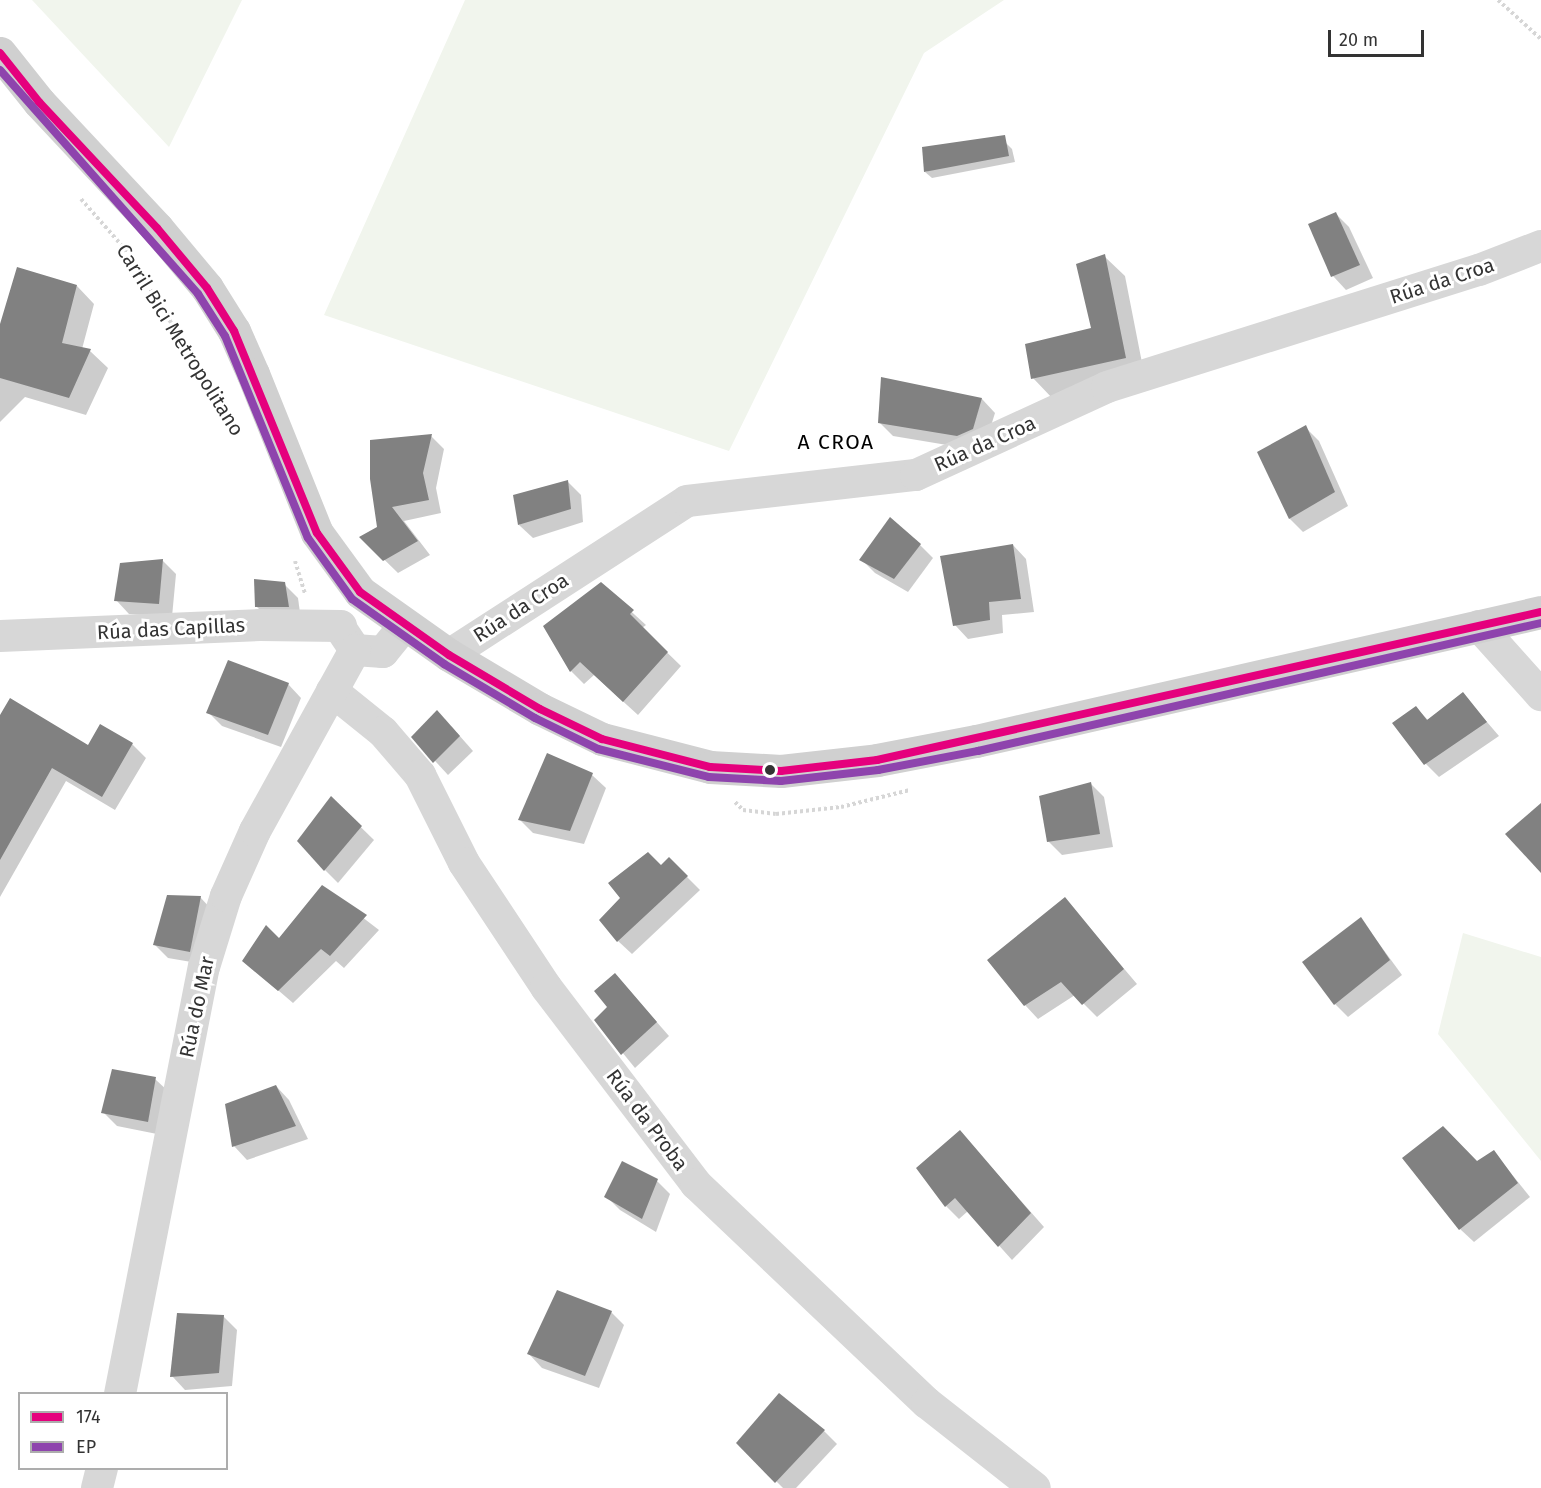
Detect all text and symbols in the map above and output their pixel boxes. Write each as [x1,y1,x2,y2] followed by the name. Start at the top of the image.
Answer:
[1331,18,1427,56] scale bar
[1339,29,1378,51] text: 20 m
[111,240,249,440] street label: Carril Bici Metropolitano
[1387,253,1497,309] street label: Rúa da Croa
[931,411,1039,477] street label: Rúa da Croa
[797,429,875,455] district label: A CROA
[469,568,573,648] street label: Rúa da Croa
[96,613,246,645] street label: Rúa das Capillas
[764,764,776,776] unlabelled marker
[175,954,219,1060] street label: Rúa do Mar
[601,1065,693,1175] street label: Rúa da Proba
[18,1392,228,1470] legend
[76,1406,101,1428] text: 174
[76,1436,96,1458] text: EP

